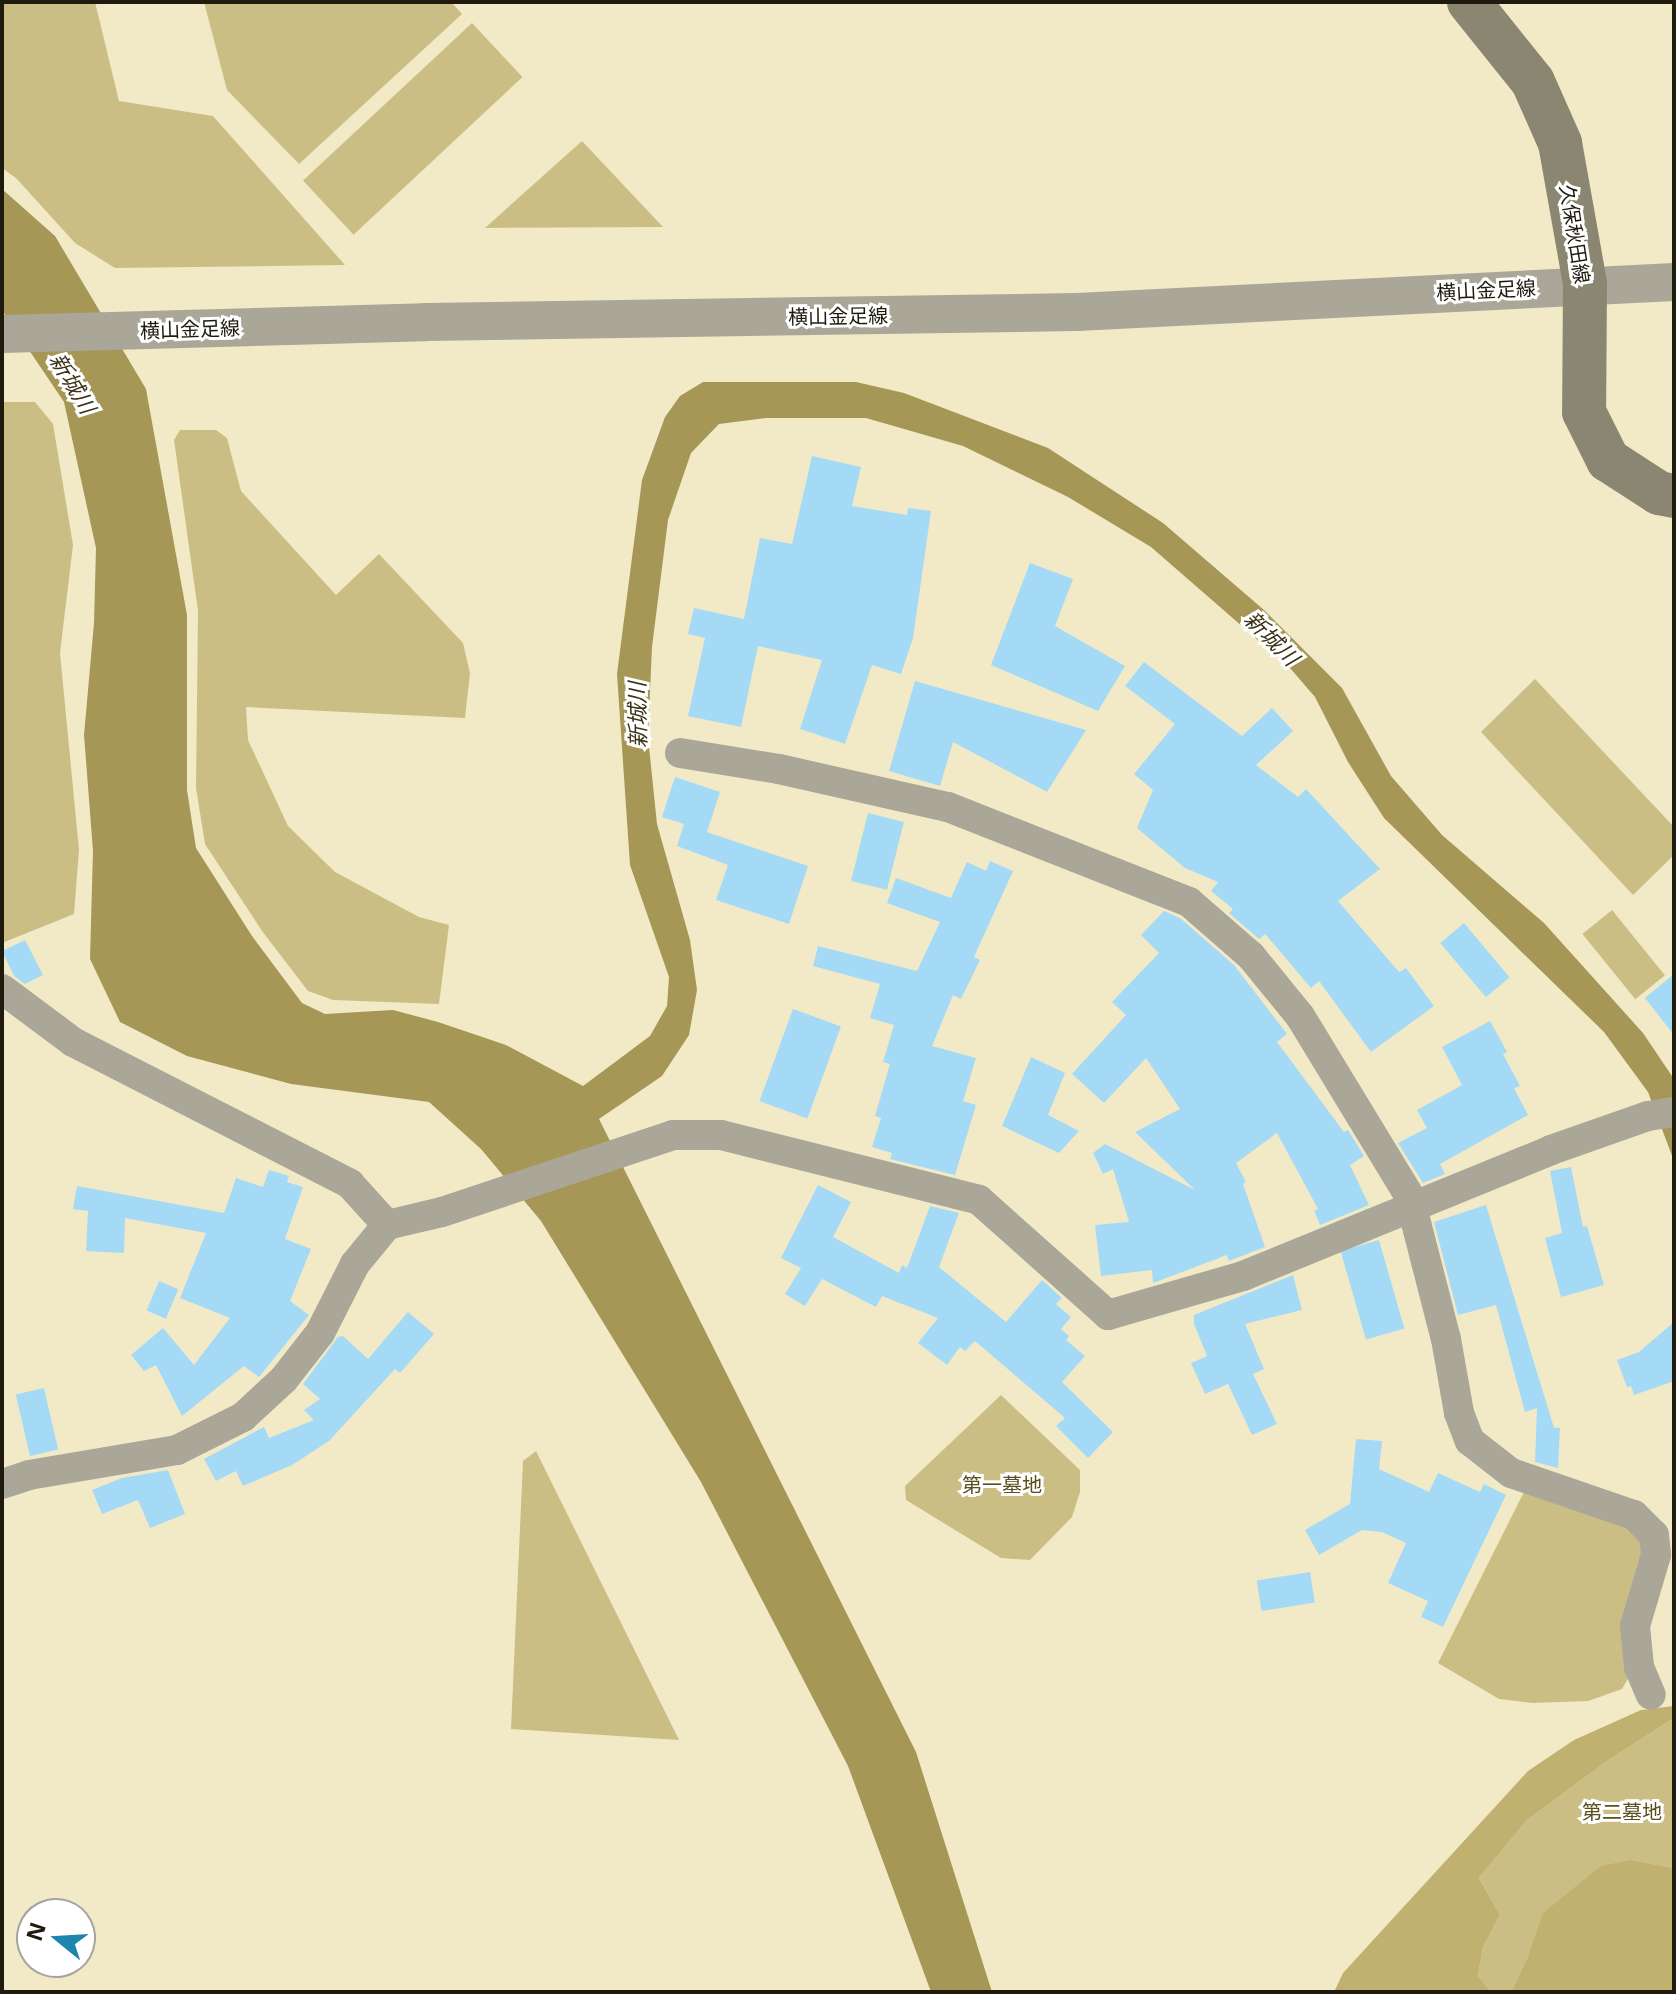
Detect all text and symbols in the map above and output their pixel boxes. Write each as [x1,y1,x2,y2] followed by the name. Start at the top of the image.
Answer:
[1555,183,1595,285] street label: 久保秋田線
[1435,275,1537,305] street label: 横山金足線
[788,303,888,329] street label: 横山金足線
[140,315,240,343] street label: 横山金足線
[45,348,101,418] water label: 新城川
[1239,605,1305,671] water label: 新城川
[623,682,651,748] water label: 新城川
[962,1472,1042,1496] park label: 第一墓地
[1582,1799,1662,1823] park label: 第二墓地
[16,1898,96,1978] north arrow
[18,1918,52,1944] text: N

